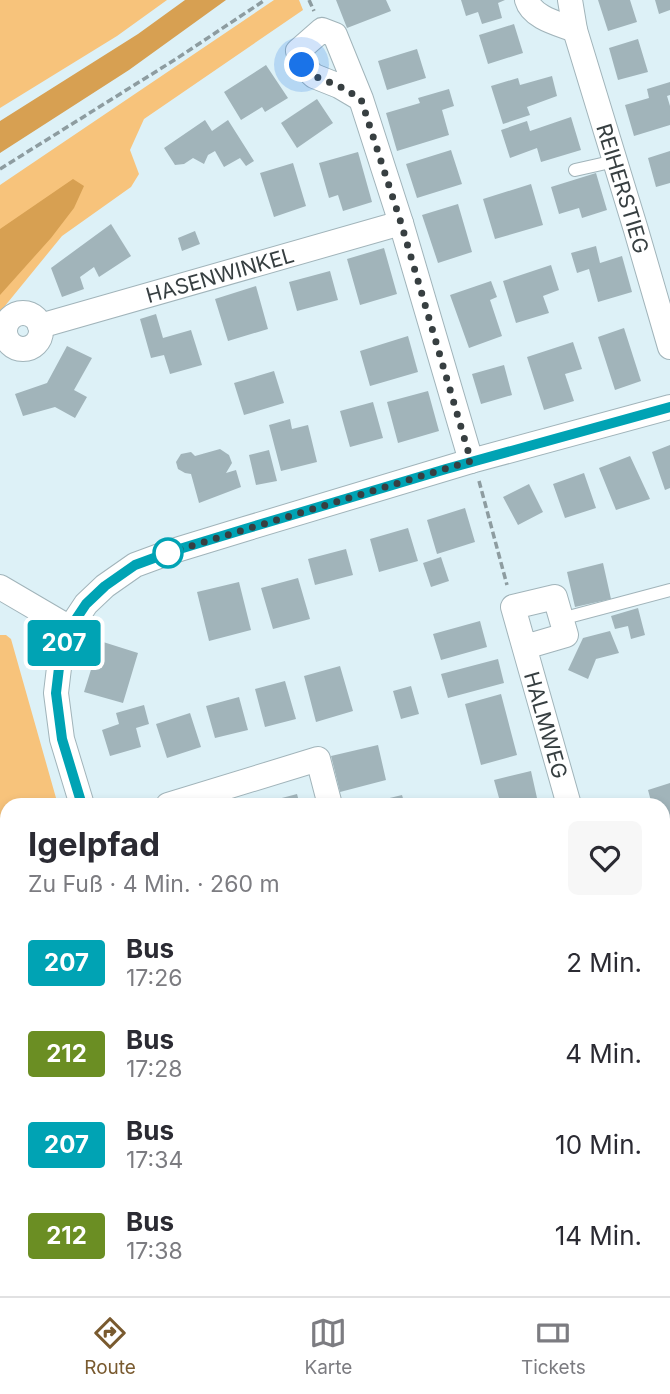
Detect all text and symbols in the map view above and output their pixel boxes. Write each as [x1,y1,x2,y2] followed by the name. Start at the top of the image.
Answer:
[284,47,319,82] your location
[592,120,655,256] street label: REIHERSTIEG
[143,242,297,308] street label: HASENWINKEL
[153,538,183,568] unlabelled marker
[24,620,104,666] line badge: 207
[42,628,86,657] text: 207
[519,669,573,781] street label: HALMWEG
[568,821,642,895] button: heart
[28,824,160,864] text: Igelpfad
[28,870,280,898] text: Zu Fuß · 4 Min. · 260 m
[126,933,174,964] text: Bus
[566,947,642,978] text: 2 Min.
[44,948,89,977] text: 207
[126,964,183,992] text: 17:26
[126,1024,174,1055] text: Bus
[565,1038,642,1069] text: 4 Min.
[46,1039,87,1068] text: 212
[126,1055,182,1083] text: 17:28
[126,1115,174,1146] text: Bus
[555,1129,642,1160] text: 10 Min.
[44,1130,89,1159] text: 207
[126,1146,183,1174] text: 17:34
[126,1206,174,1237] text: Bus
[555,1220,642,1251] text: 14 Min.
[46,1221,87,1250] text: 212
[126,1237,183,1265] text: 17:38
[84,1314,136,1379] tab: Route
[304,1314,352,1379] tab: Karte
[521,1314,586,1379] tab: Tickets

